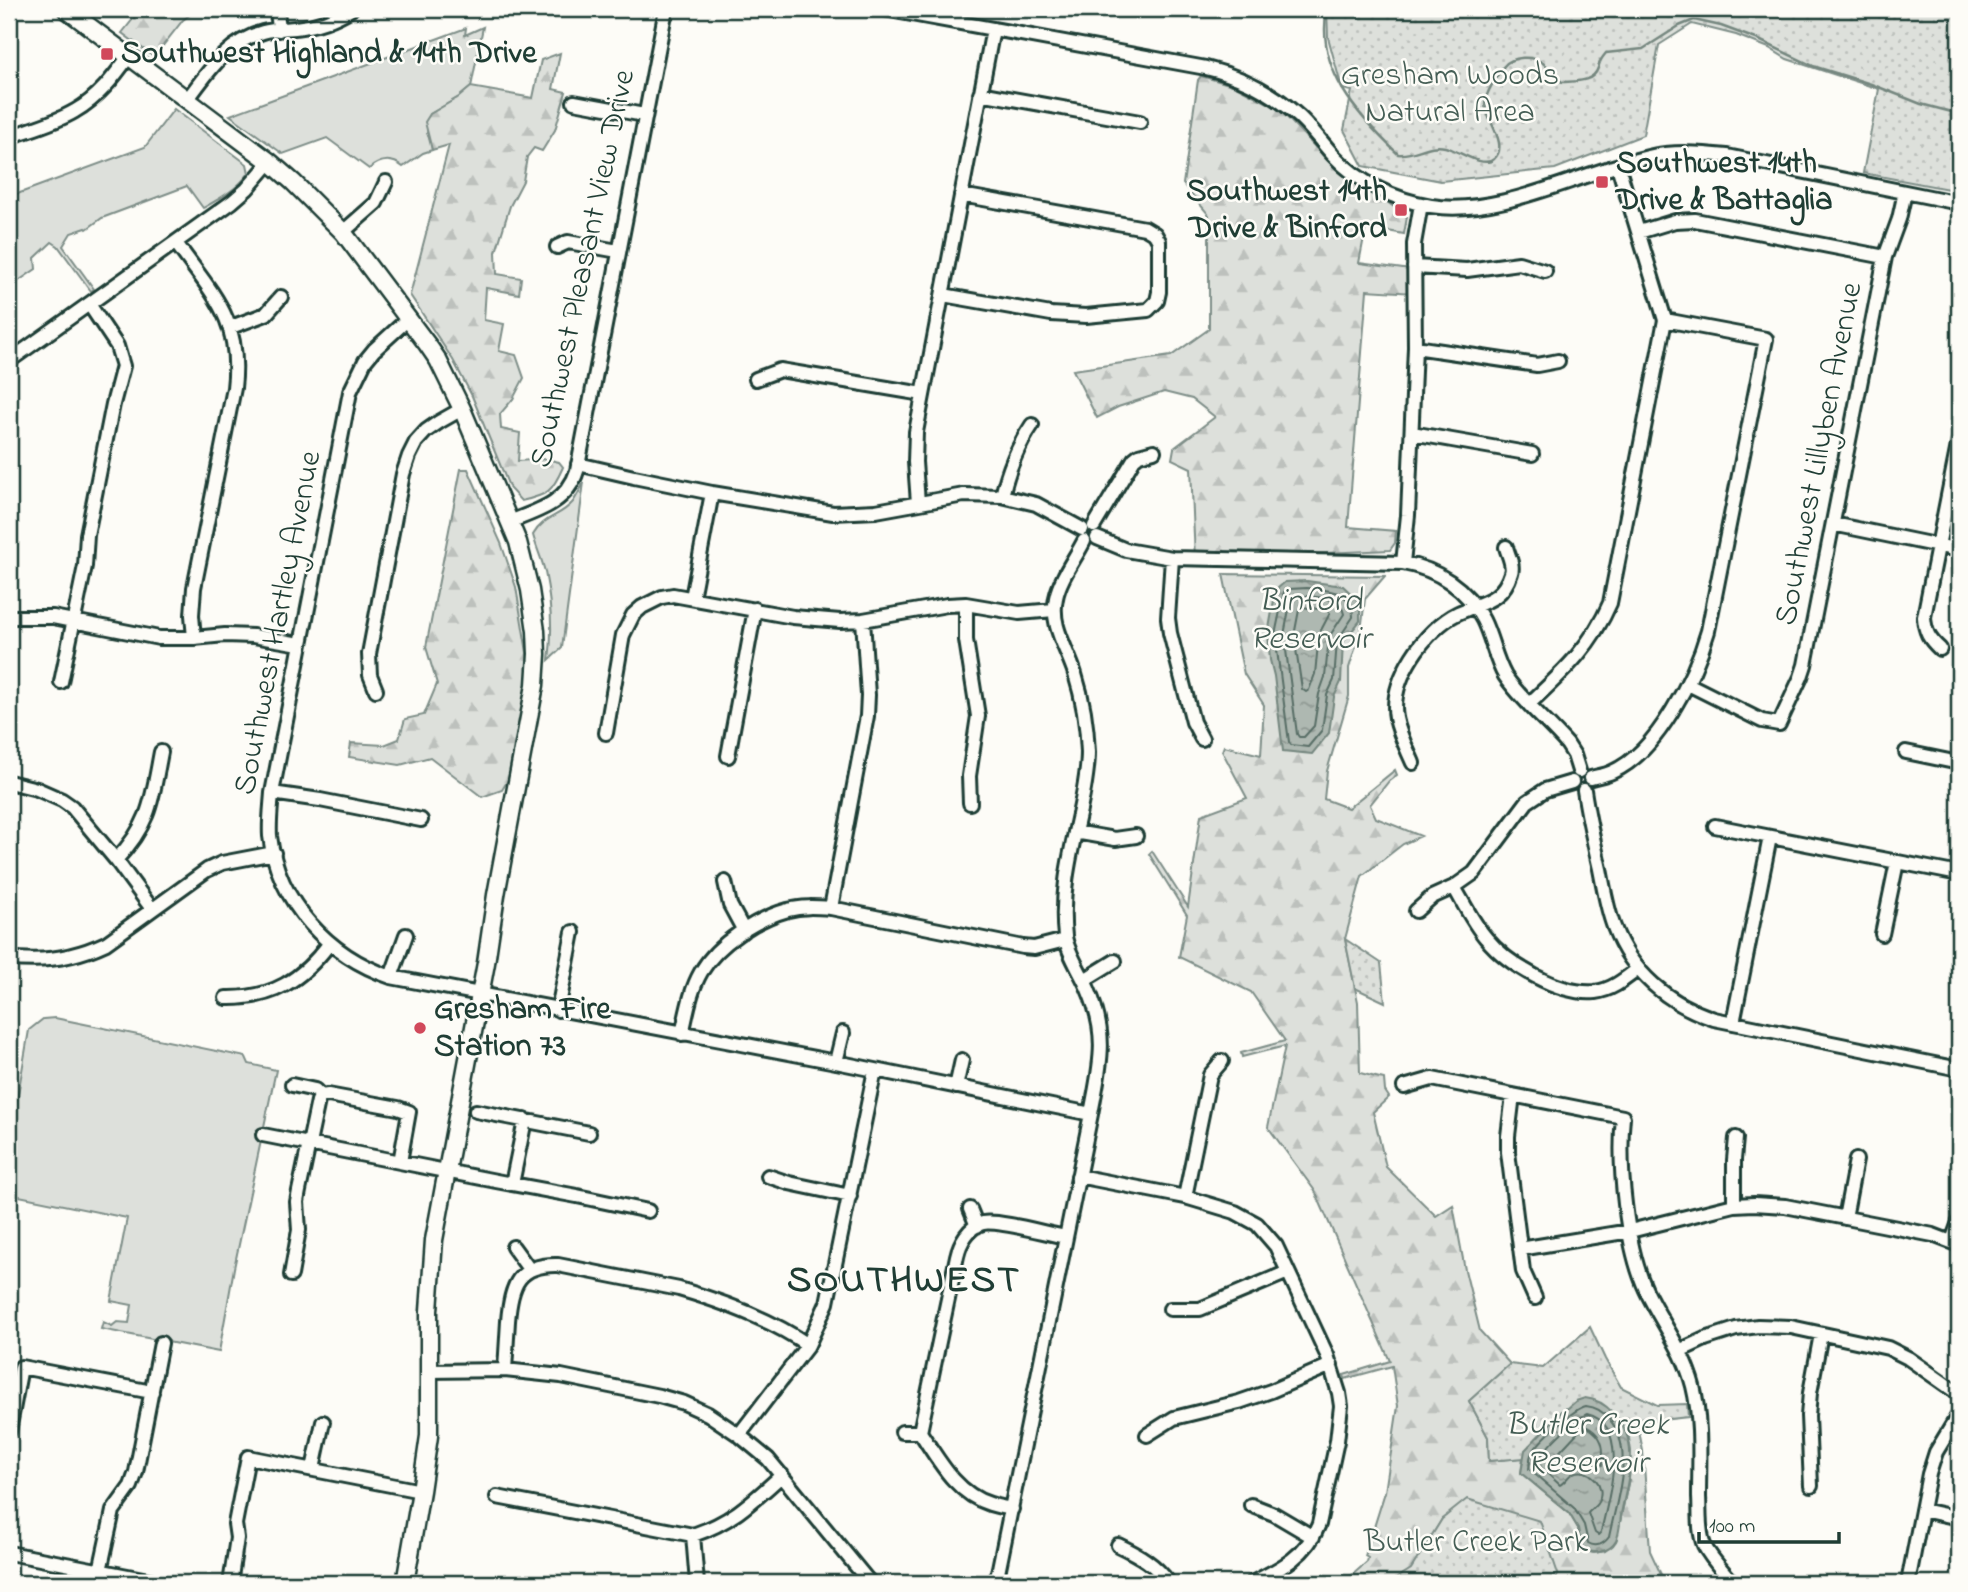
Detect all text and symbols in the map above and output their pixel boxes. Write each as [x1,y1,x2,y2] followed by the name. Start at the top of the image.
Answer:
[121,31,538,79] place label: Southwest Highland & 14th Drive
[99,46,115,62] marker: Southwest Highland & 14th Drive
[1341,53,1559,137] park label: Gresham Woods Natural Area
[519,65,649,472] street label: Southwest Pleasant View Drive
[1614,141,1833,226] place label: Southwest 14th Drive & Battaglia
[1186,169,1387,253] place label: Southwest 14th Drive & Binford
[1594,174,1610,190] marker: Southwest 14th Drive & Battaglia
[1393,202,1409,218] marker: Southwest 14th Drive & Binford
[1764,278,1876,630] street label: Southwest Lillyben Avenue
[223,446,336,799] street label: Southwest Hartley Avenue
[1250,578,1374,664] water label: Binford Reservoir
[434,987,612,1071] place label: Gresham Fire Station 73
[412,1020,428,1036] marker: Gresham Fire Station 73
[787,1254,1021,1310] district label: SOUTHWEST
[1505,1402,1670,1488] water label: Butler Creek Reservoir
[1699,1501,1839,1545] scale bar
[1709,1512,1755,1542] text: 100 m
[1363,1520,1589,1567] park label: Butler Creek Park

